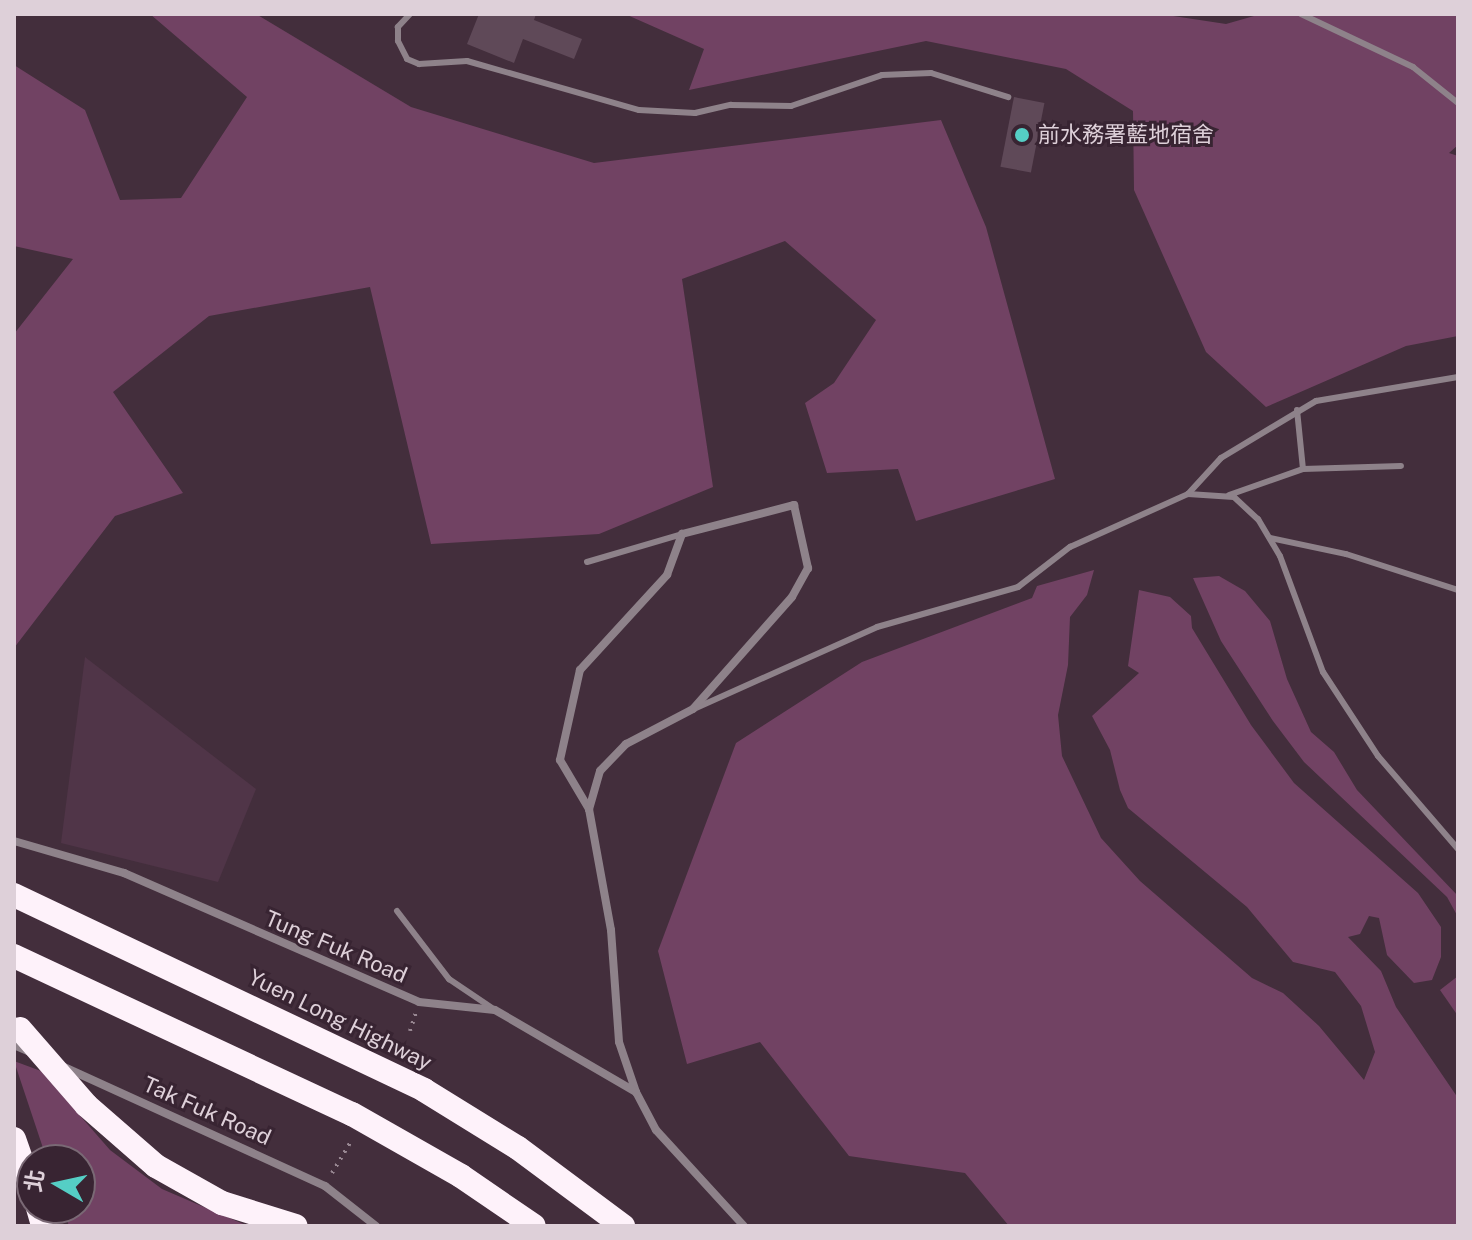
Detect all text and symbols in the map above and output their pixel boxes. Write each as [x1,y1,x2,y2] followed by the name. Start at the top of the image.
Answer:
[1038,122,1214,148] place label: 前水務署藍地宿舍
[1013,126,1031,144] marker: 前水務署藍地宿舍
[261,905,411,989] street label: Tung Fuk Road
[244,964,436,1076] street label: Yuen Long Highway
[139,1071,275,1151] street label: Tak Fuk Road
[16,1144,96,1224] north arrow
[20,1168,49,1193] text: 北

